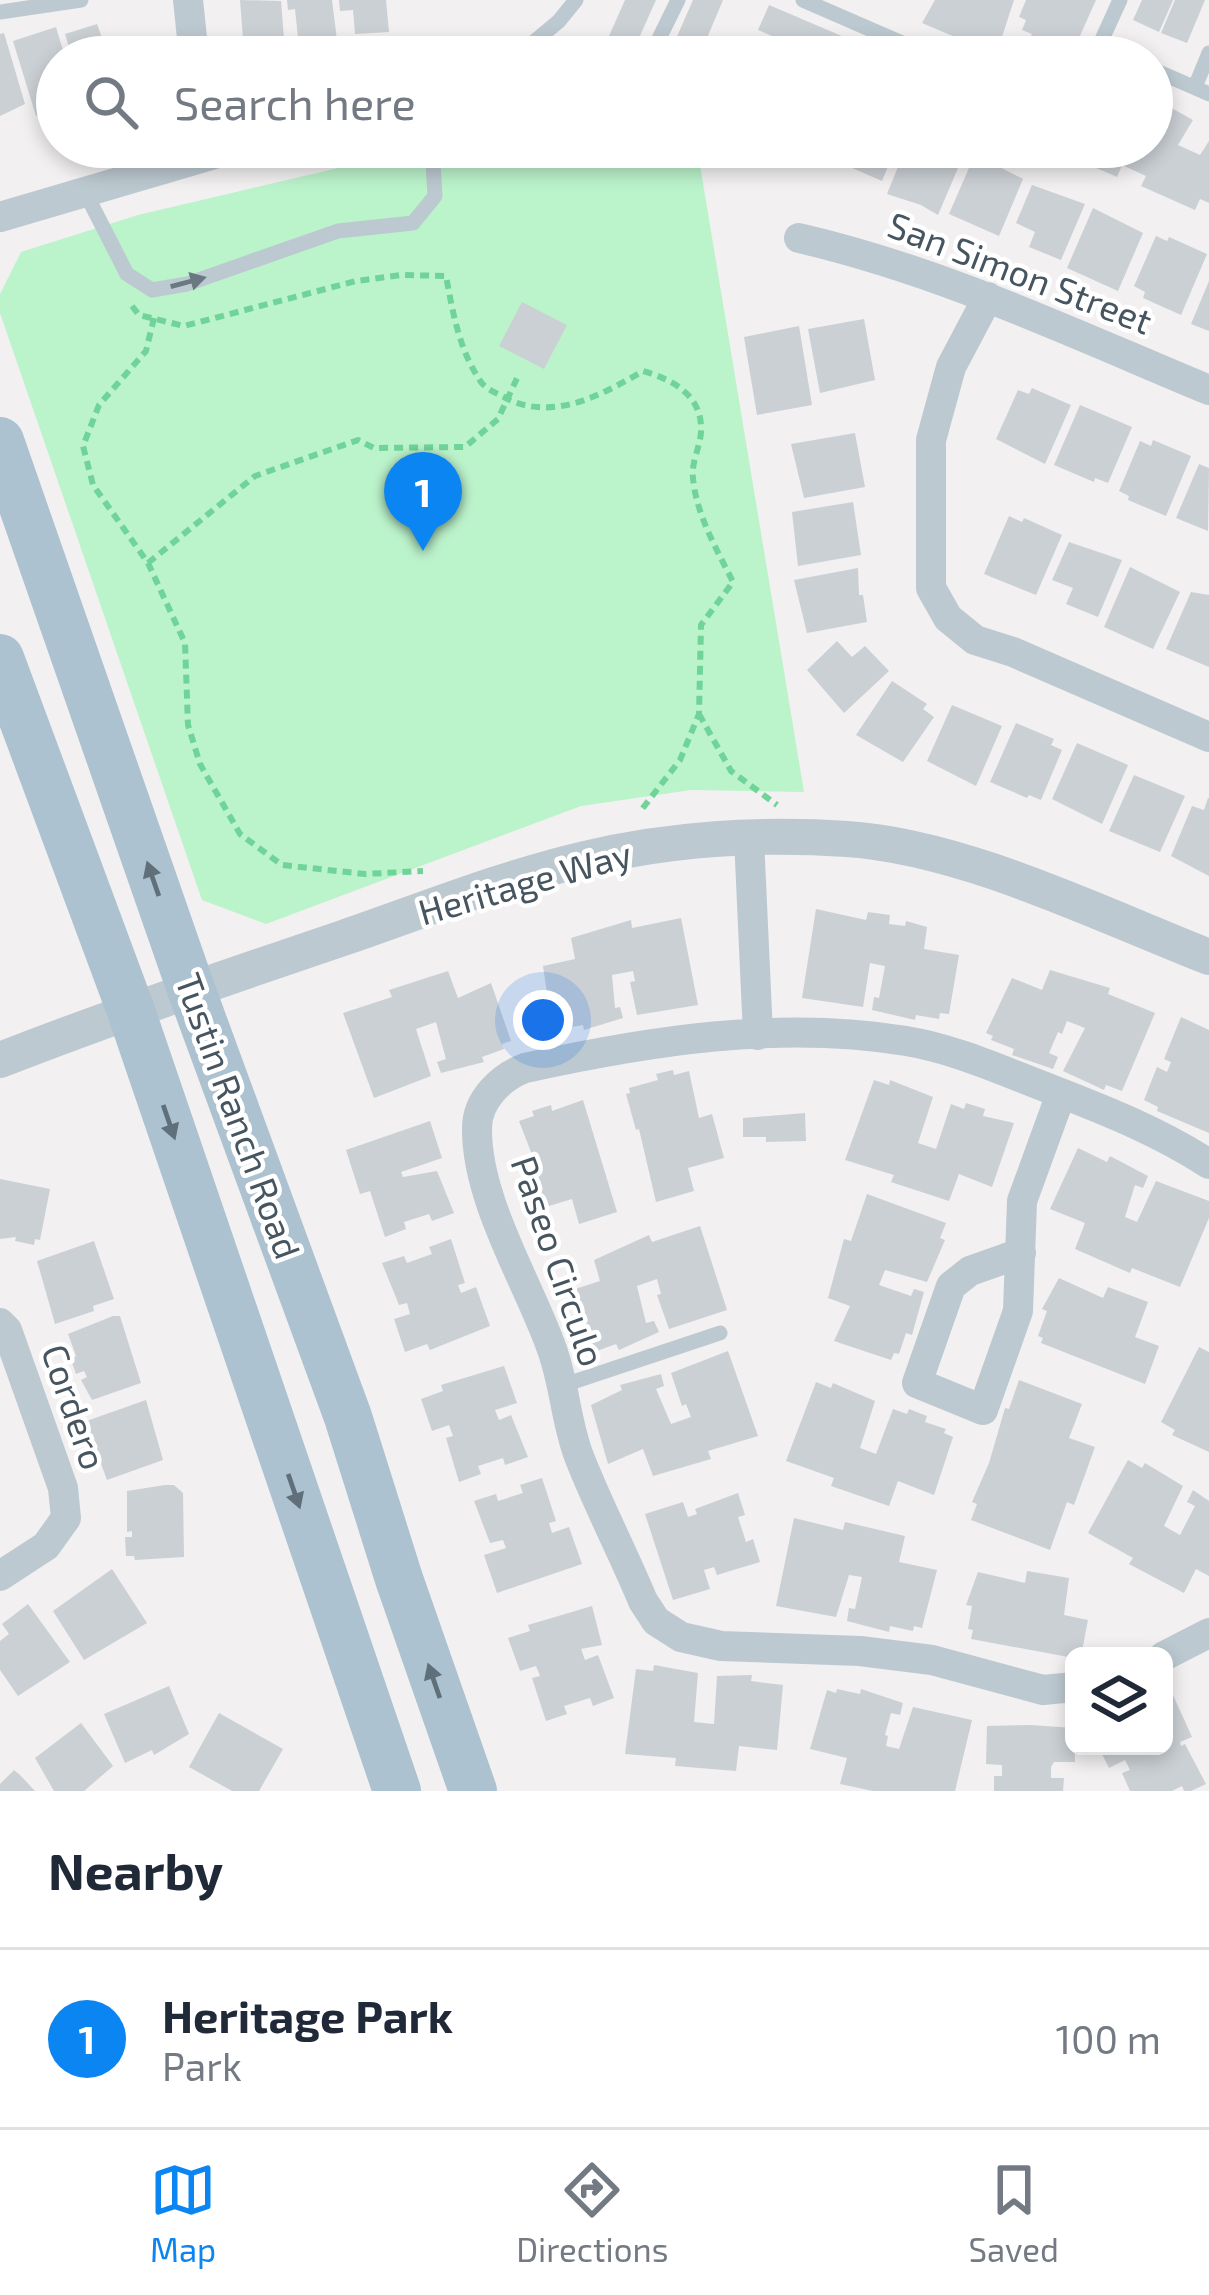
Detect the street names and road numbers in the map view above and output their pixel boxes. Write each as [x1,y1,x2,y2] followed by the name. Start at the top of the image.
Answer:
[883,202,1158,342] street label: San Simon Street
[413,831,636,932] street label: Heritage Way
[168,967,311,1264] street label: Tustin Ranch Road
[503,1150,616,1371] street label: Paseo Circulo
[34,1338,117,1475] street label: Cordero

